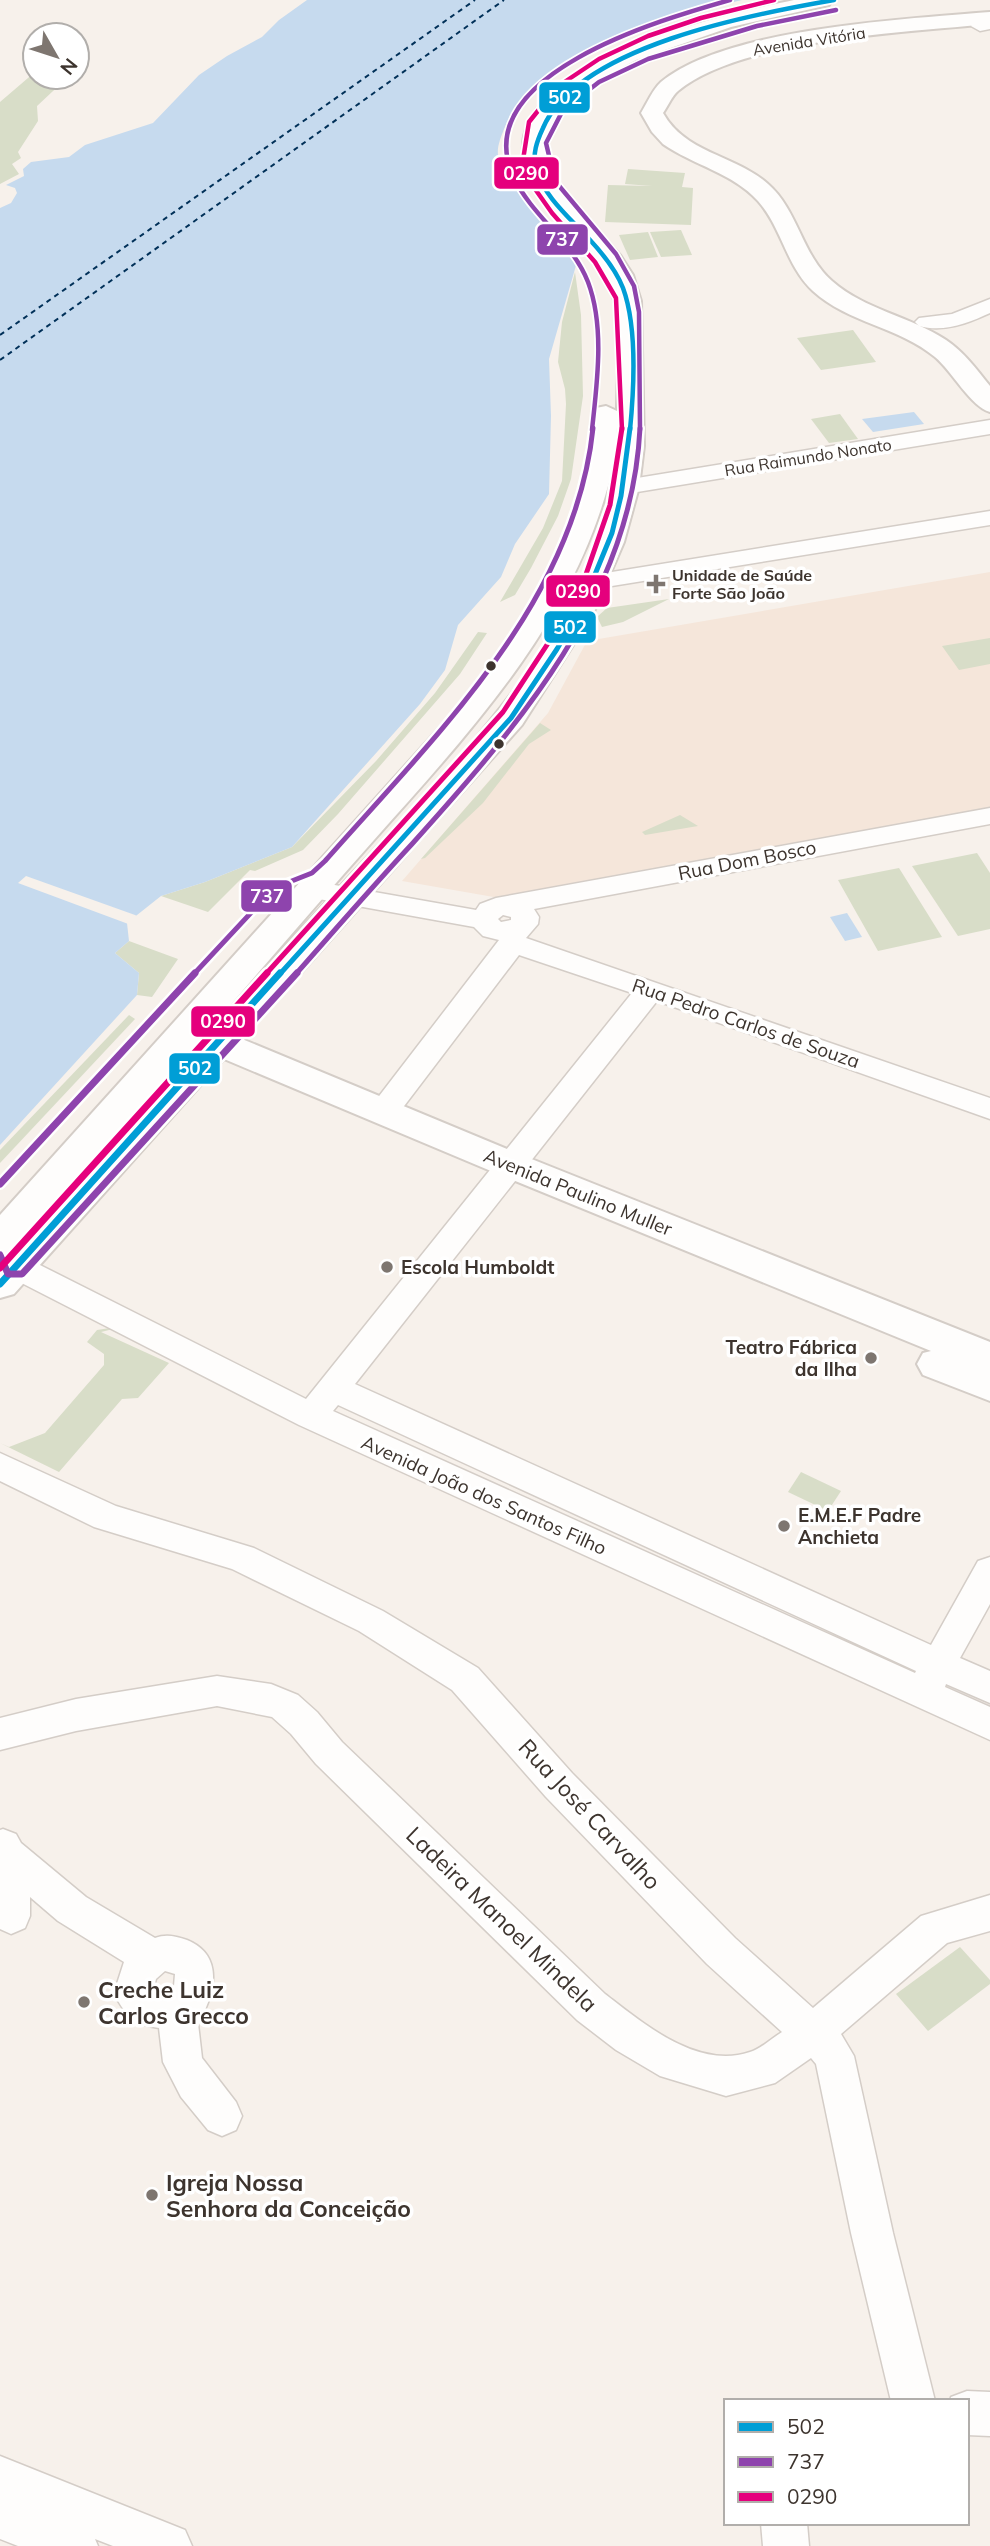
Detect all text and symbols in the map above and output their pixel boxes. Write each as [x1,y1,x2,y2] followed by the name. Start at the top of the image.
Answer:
[21,21,91,91] north arrow
[751,22,867,60] street label: Avenida Vitória
[55,54,83,80] text: N
[538,81,591,114] line badge: 502
[548,85,582,109] text: 502
[493,156,560,190] line badge: 0290
[503,161,549,185] text: 0290
[536,223,589,256] line badge: 737
[545,227,579,251] text: 737
[723,434,893,480] street label: Rua Raimundo Nonato
[672,565,812,603] place label: Unidade de Saúde Forte São João
[545,574,611,608] line badge: 0290
[646,574,666,594] marker: Unidade de Saúde Forte São João
[555,579,601,603] text: 0290
[543,610,597,644] line badge: 502
[553,615,587,639] text: 502
[484,659,498,673] unlabelled marker
[492,737,506,751] unlabelled marker
[676,835,818,885] street label: Rua Dom Bosco
[240,879,293,913] line badge: 737
[250,884,284,908] text: 737
[629,973,863,1073] street label: Rua Pedro Carlos de Souza
[190,1005,256,1038] line badge: 0290
[200,1009,246,1033] text: 0290
[168,1052,221,1085] line badge: 502
[178,1056,212,1080] text: 502
[480,1143,676,1241] street label: Avenida Paulino Muller
[401,1255,554,1279] place label: Escola Humboldt
[379,1259,395,1275] marker: Escola Humboldt
[725,1335,857,1381] place label: Teatro Fábrica da Ilha
[863,1350,879,1366] marker: Teatro Fábrica da Ilha
[358,1430,610,1560] street label: Avenida João dos Santos Filho
[798,1503,921,1549] place label: E.M.E.F Padre Anchieta
[776,1518,792,1534] marker: E.M.E.F Padre Anchieta
[513,1733,667,1895] street label: Rua José Carvalho
[400,1820,604,2018] street label: Ladeira Manoel Mindela
[98,1975,249,2030] place label: Creche Luiz Carlos Grecco
[76,1994,92,2010] marker: Creche Luiz Carlos Grecco
[166,2168,411,2223] place label: Igreja Nossa Senhora da Conceição
[144,2187,160,2203] marker: Igreja Nossa Senhora da Conceição
[724,2399,969,2525] legend
[787,2413,825,2439] text: 502
[787,2448,825,2474] text: 737
[787,2483,837,2509] text: 0290

